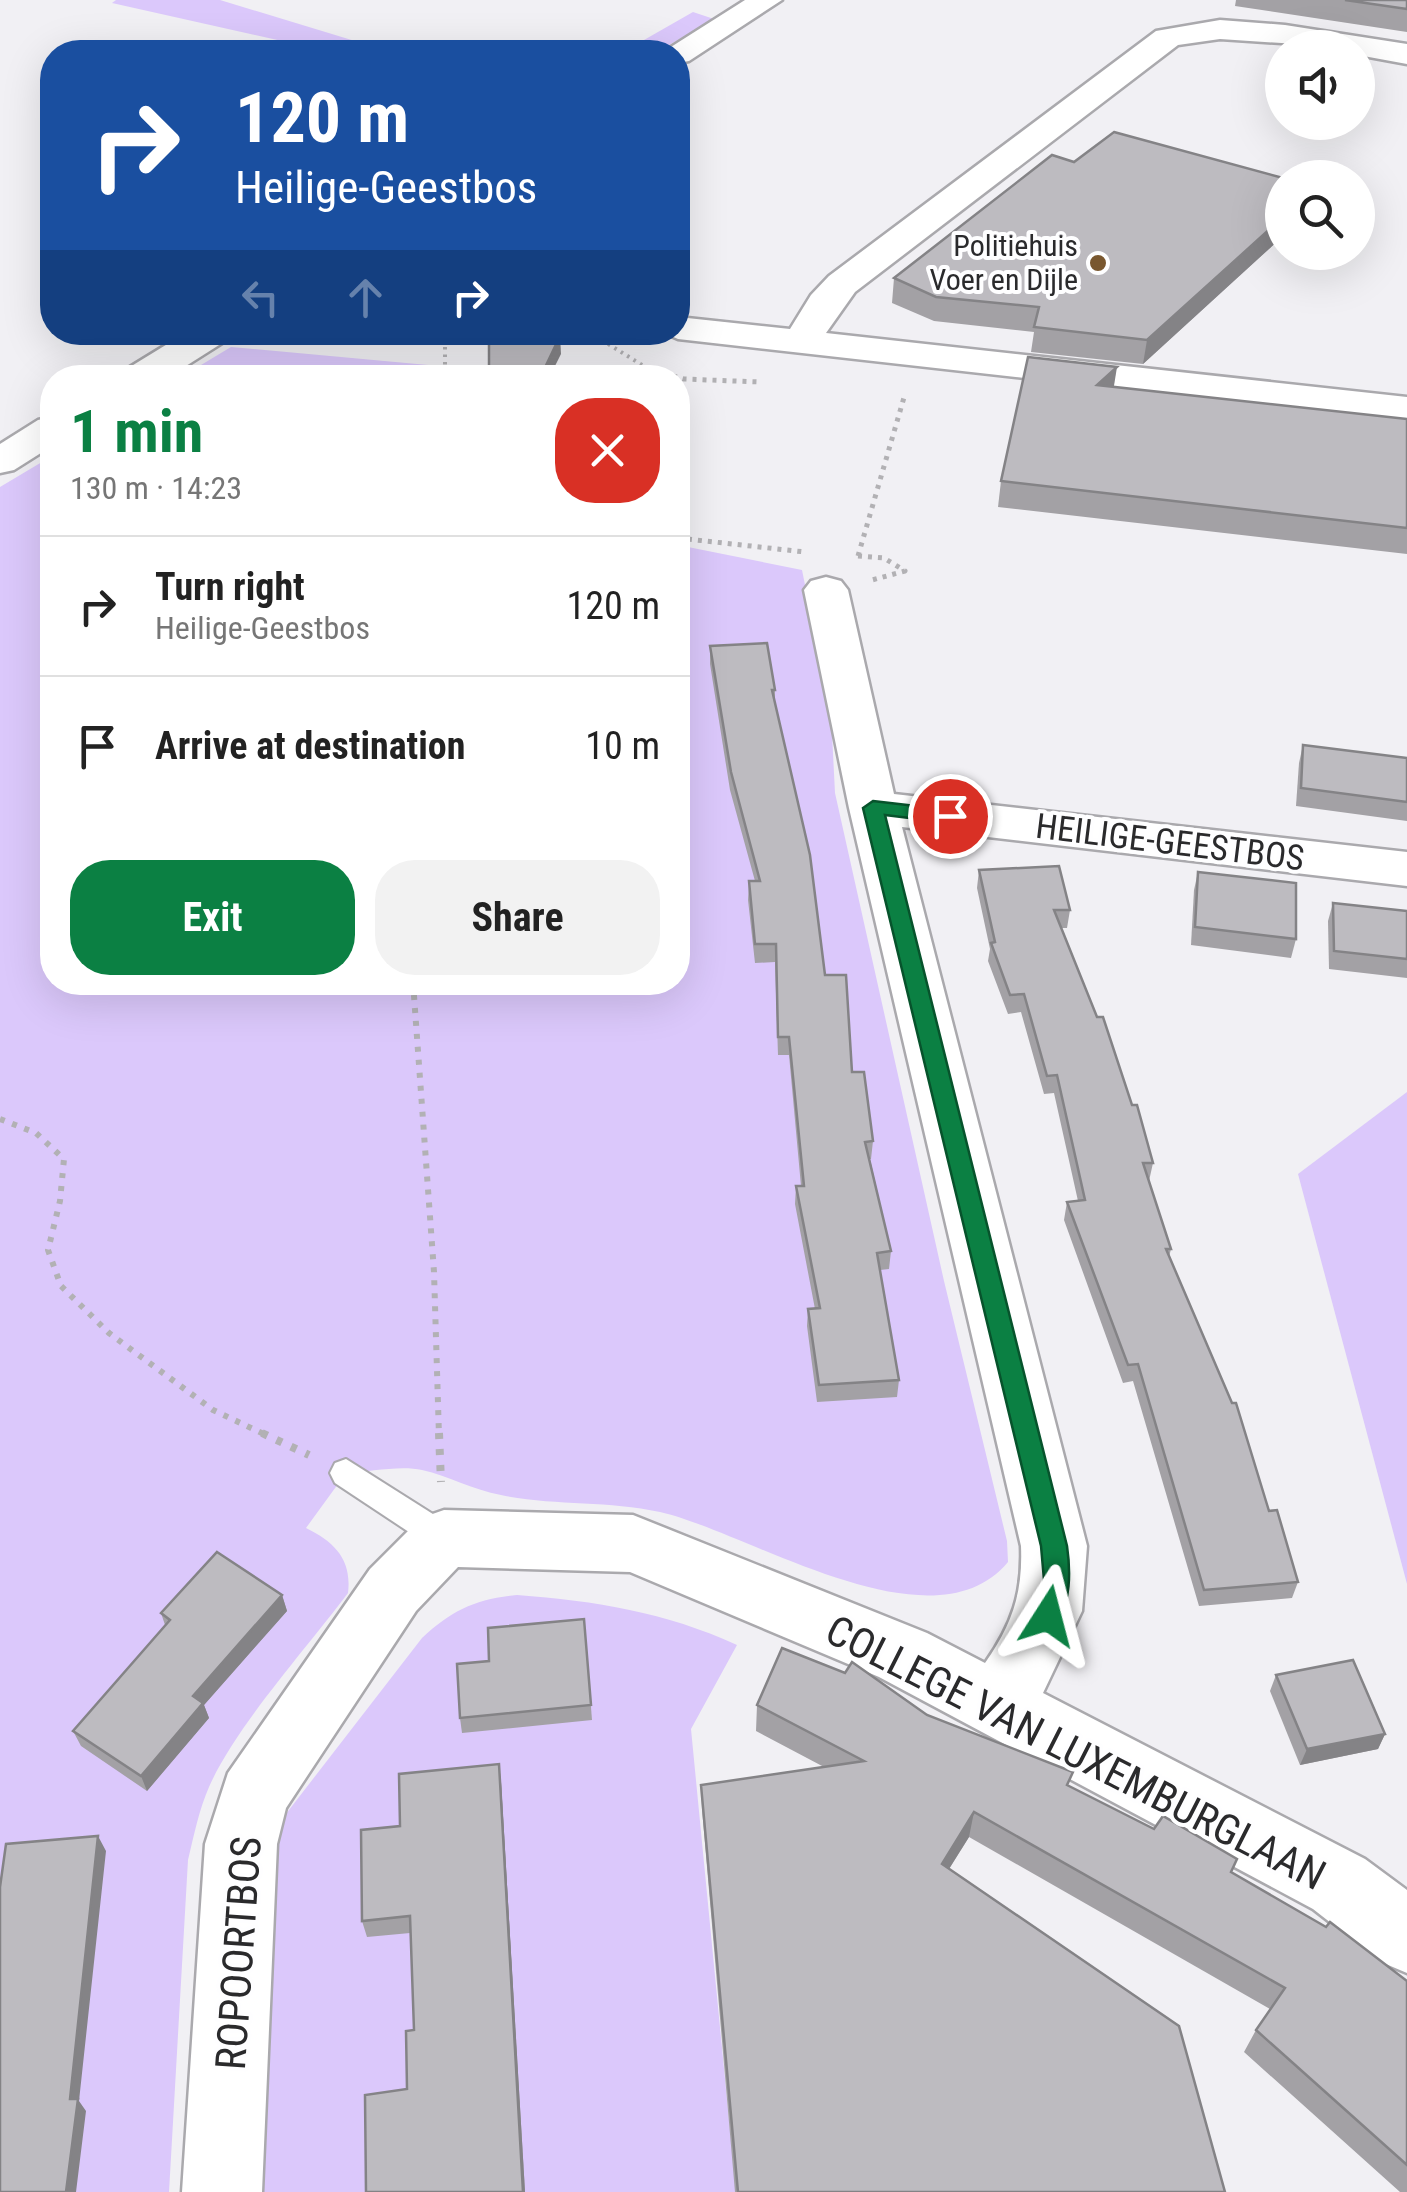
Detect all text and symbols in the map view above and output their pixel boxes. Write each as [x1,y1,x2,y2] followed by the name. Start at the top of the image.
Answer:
[1265,30,1375,270] map controls
[1265,30,1375,140] button: sound
[235,77,409,159] text: 120 m
[70,80,200,210] icon: right
[1265,160,1375,270] button: search
[235,161,537,214] text: Heilige-Geestbos
[930,228,1078,297] place label: Politiehuis Voer en Dijle
[1087,252,1109,274] marker: Politiehuis Voer en Dijle
[233,270,288,325] icon: left
[338,270,393,325] icon: ahead
[443,270,498,325] icon: right
[70,396,203,467] text: 1 min
[555,398,660,503] button: close
[70,469,242,507] text: 130 m · 14:23
[155,565,305,609] text: Turn right
[70,579,125,634] icon: right
[566,584,660,628] text: 120 m
[155,609,370,647] text: Heilige-Geestbos
[70,719,125,774] icon: arrive
[155,724,465,768] text: Arrive at destination
[585,724,660,768] text: 10 m
[908,774,993,859] pin
[923,789,978,844] icon: arrive
[1033,806,1307,879] street label: HEILIGE-GEESTBOS
[70,860,355,975] button: Exit
[375,860,660,975] button: Share
[996,1564,1100,1668] position arrow
[818,1605,1334,1900] street label: COLLEGE VAN LUXEMBURGLAAN
[206,1835,271,2071] street label: ROPOORTBOS

